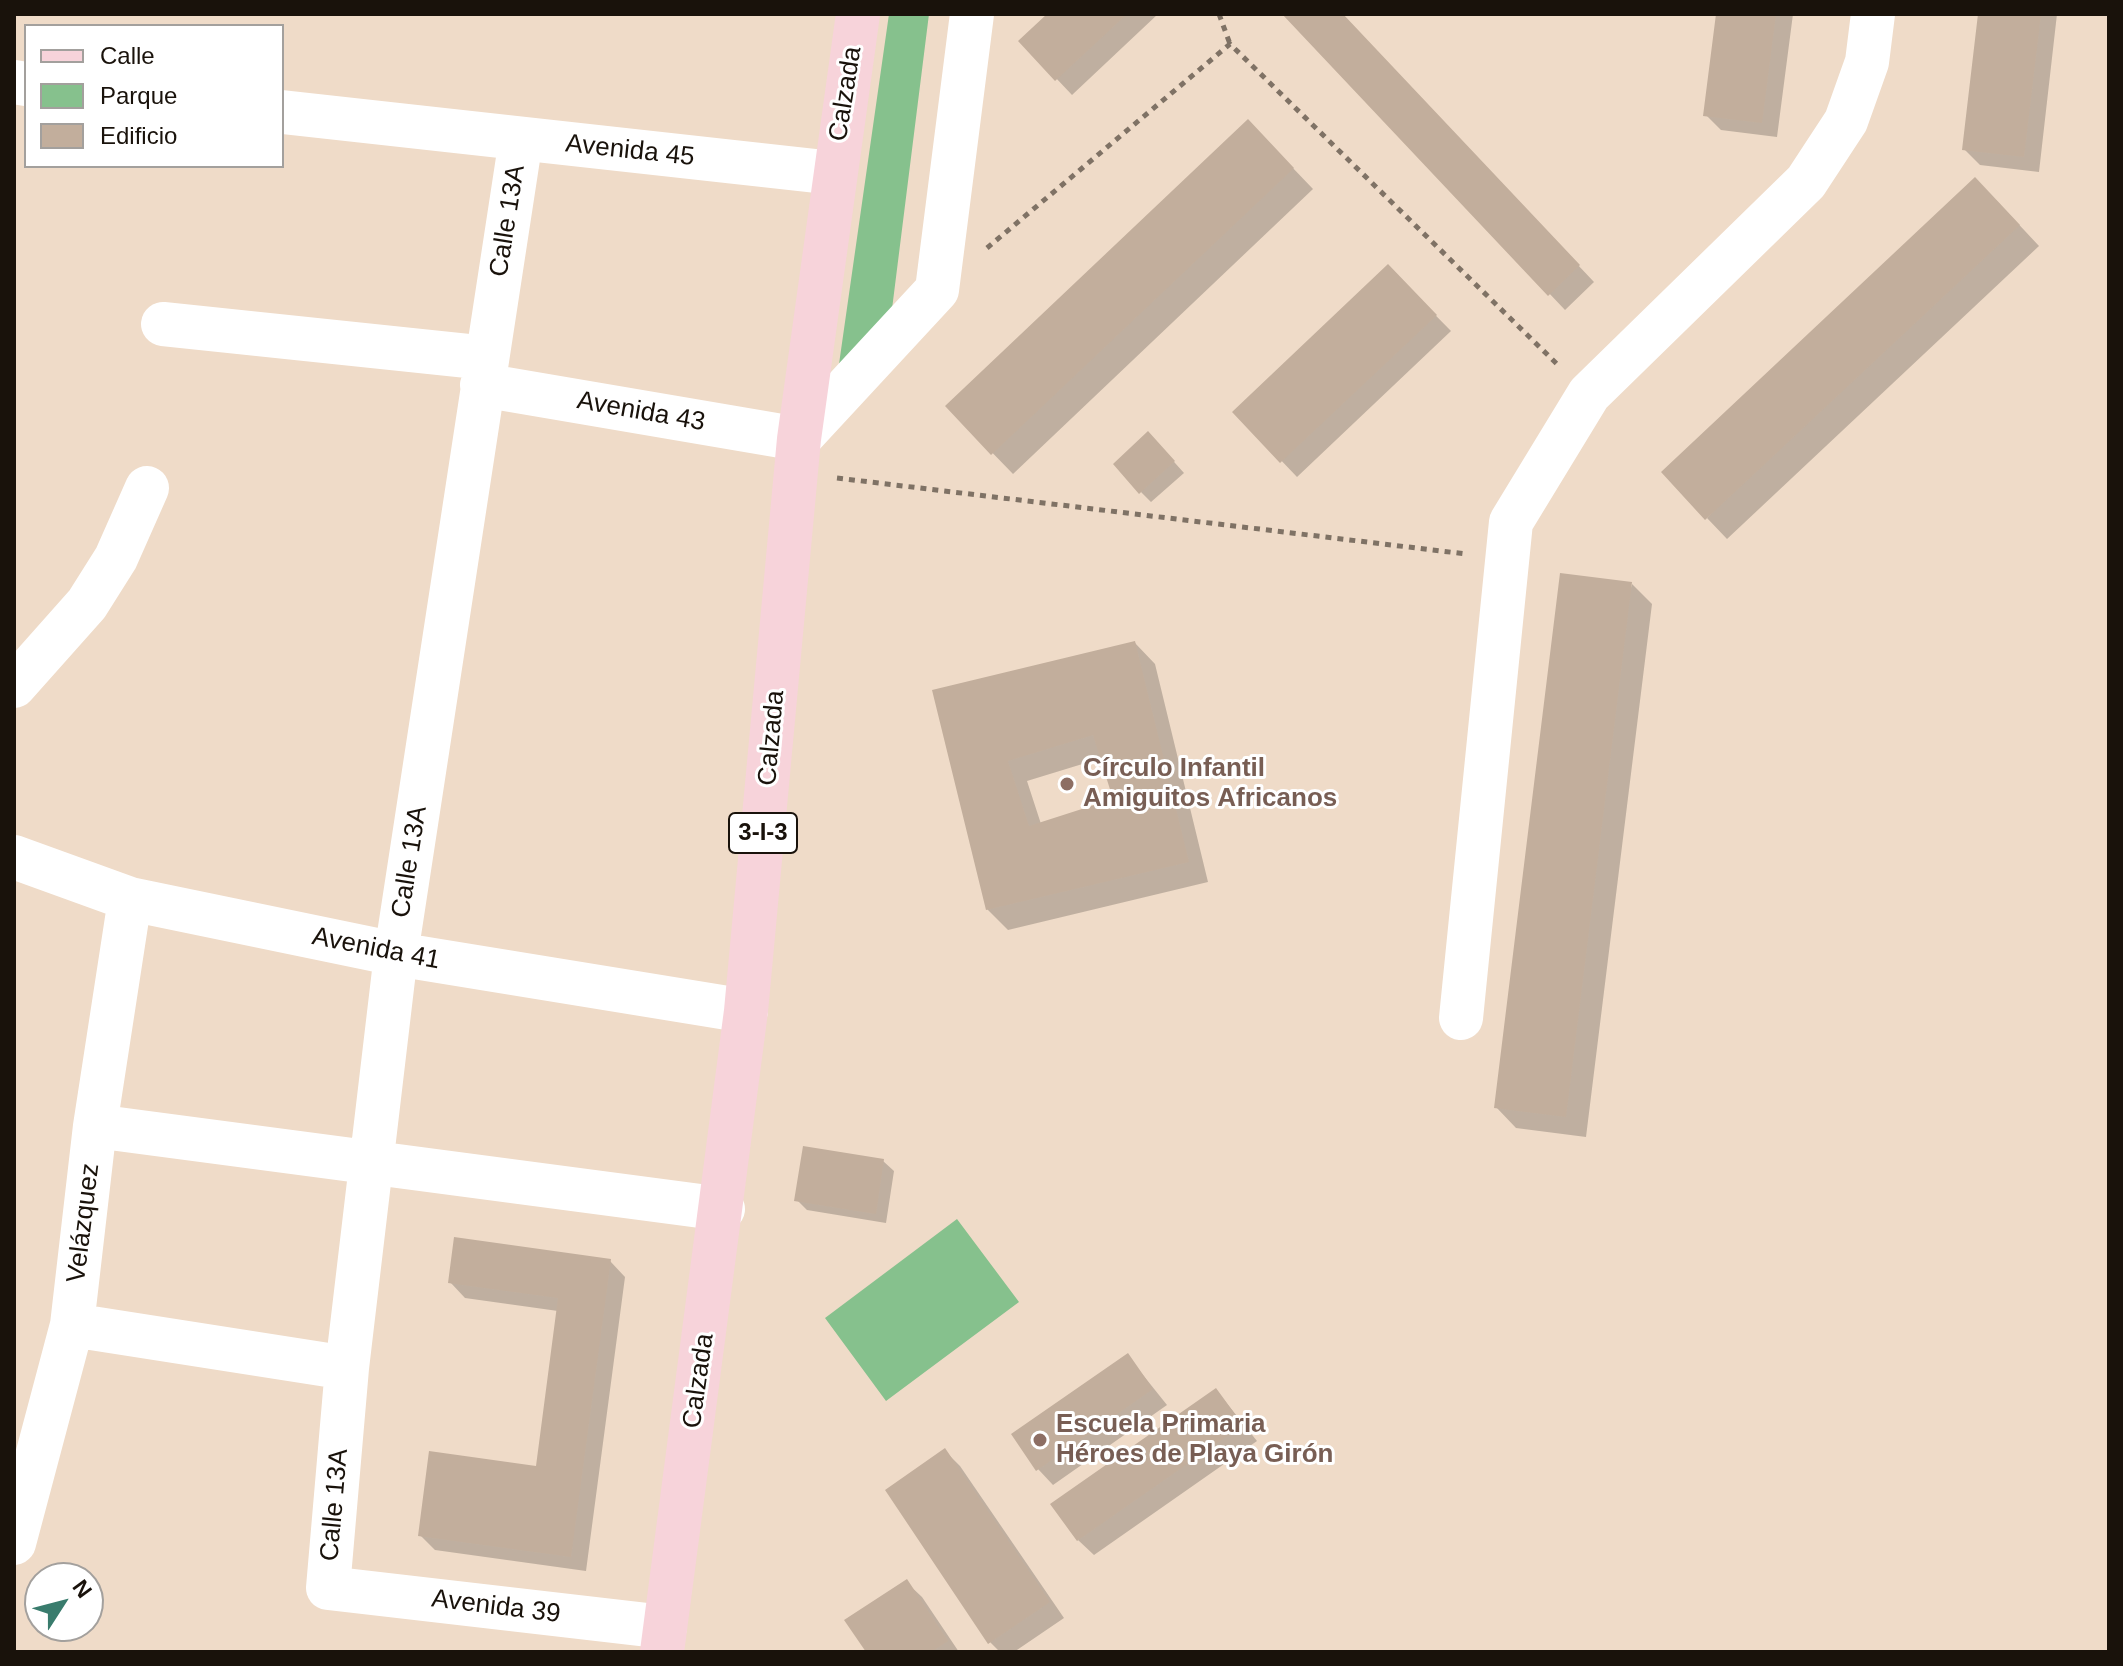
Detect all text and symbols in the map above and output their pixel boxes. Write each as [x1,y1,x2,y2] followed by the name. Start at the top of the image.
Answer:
[24,24,284,168] legend
[100,42,155,69] text: Calle
[823,44,869,144] street label: Calzada
[100,82,177,109] text: Parque
[100,122,177,149] text: Edificio
[564,129,696,173] street label: Avenida 45
[484,163,532,279] street label: Calle 13A
[574,385,708,439] street label: Avenida 43
[752,689,792,787] street label: Calzada
[1083,753,1337,814] place label: Círculo Infantil Amiguitos Africanos
[1058,775,1076,793] marker: Círculo Infantil Amiguitos Africanos
[386,804,434,920] street label: Calle 13A
[729,813,797,853] road number: 3-I-3
[309,921,443,977] street label: Avenida 41
[61,1162,107,1284] street label: Velázquez
[677,1332,721,1430] street label: Calzada
[1056,1409,1333,1470] place label: Escuela Primaria Héroes de Playa Girón
[1031,1431,1049,1449] marker: Escuela Primaria Héroes de Playa Girón
[315,1447,355,1563] street label: Calle 13A
[24,1562,104,1642] north arrow
[67,1575,97,1603] text: N
[430,1584,562,1630] street label: Avenida 39

